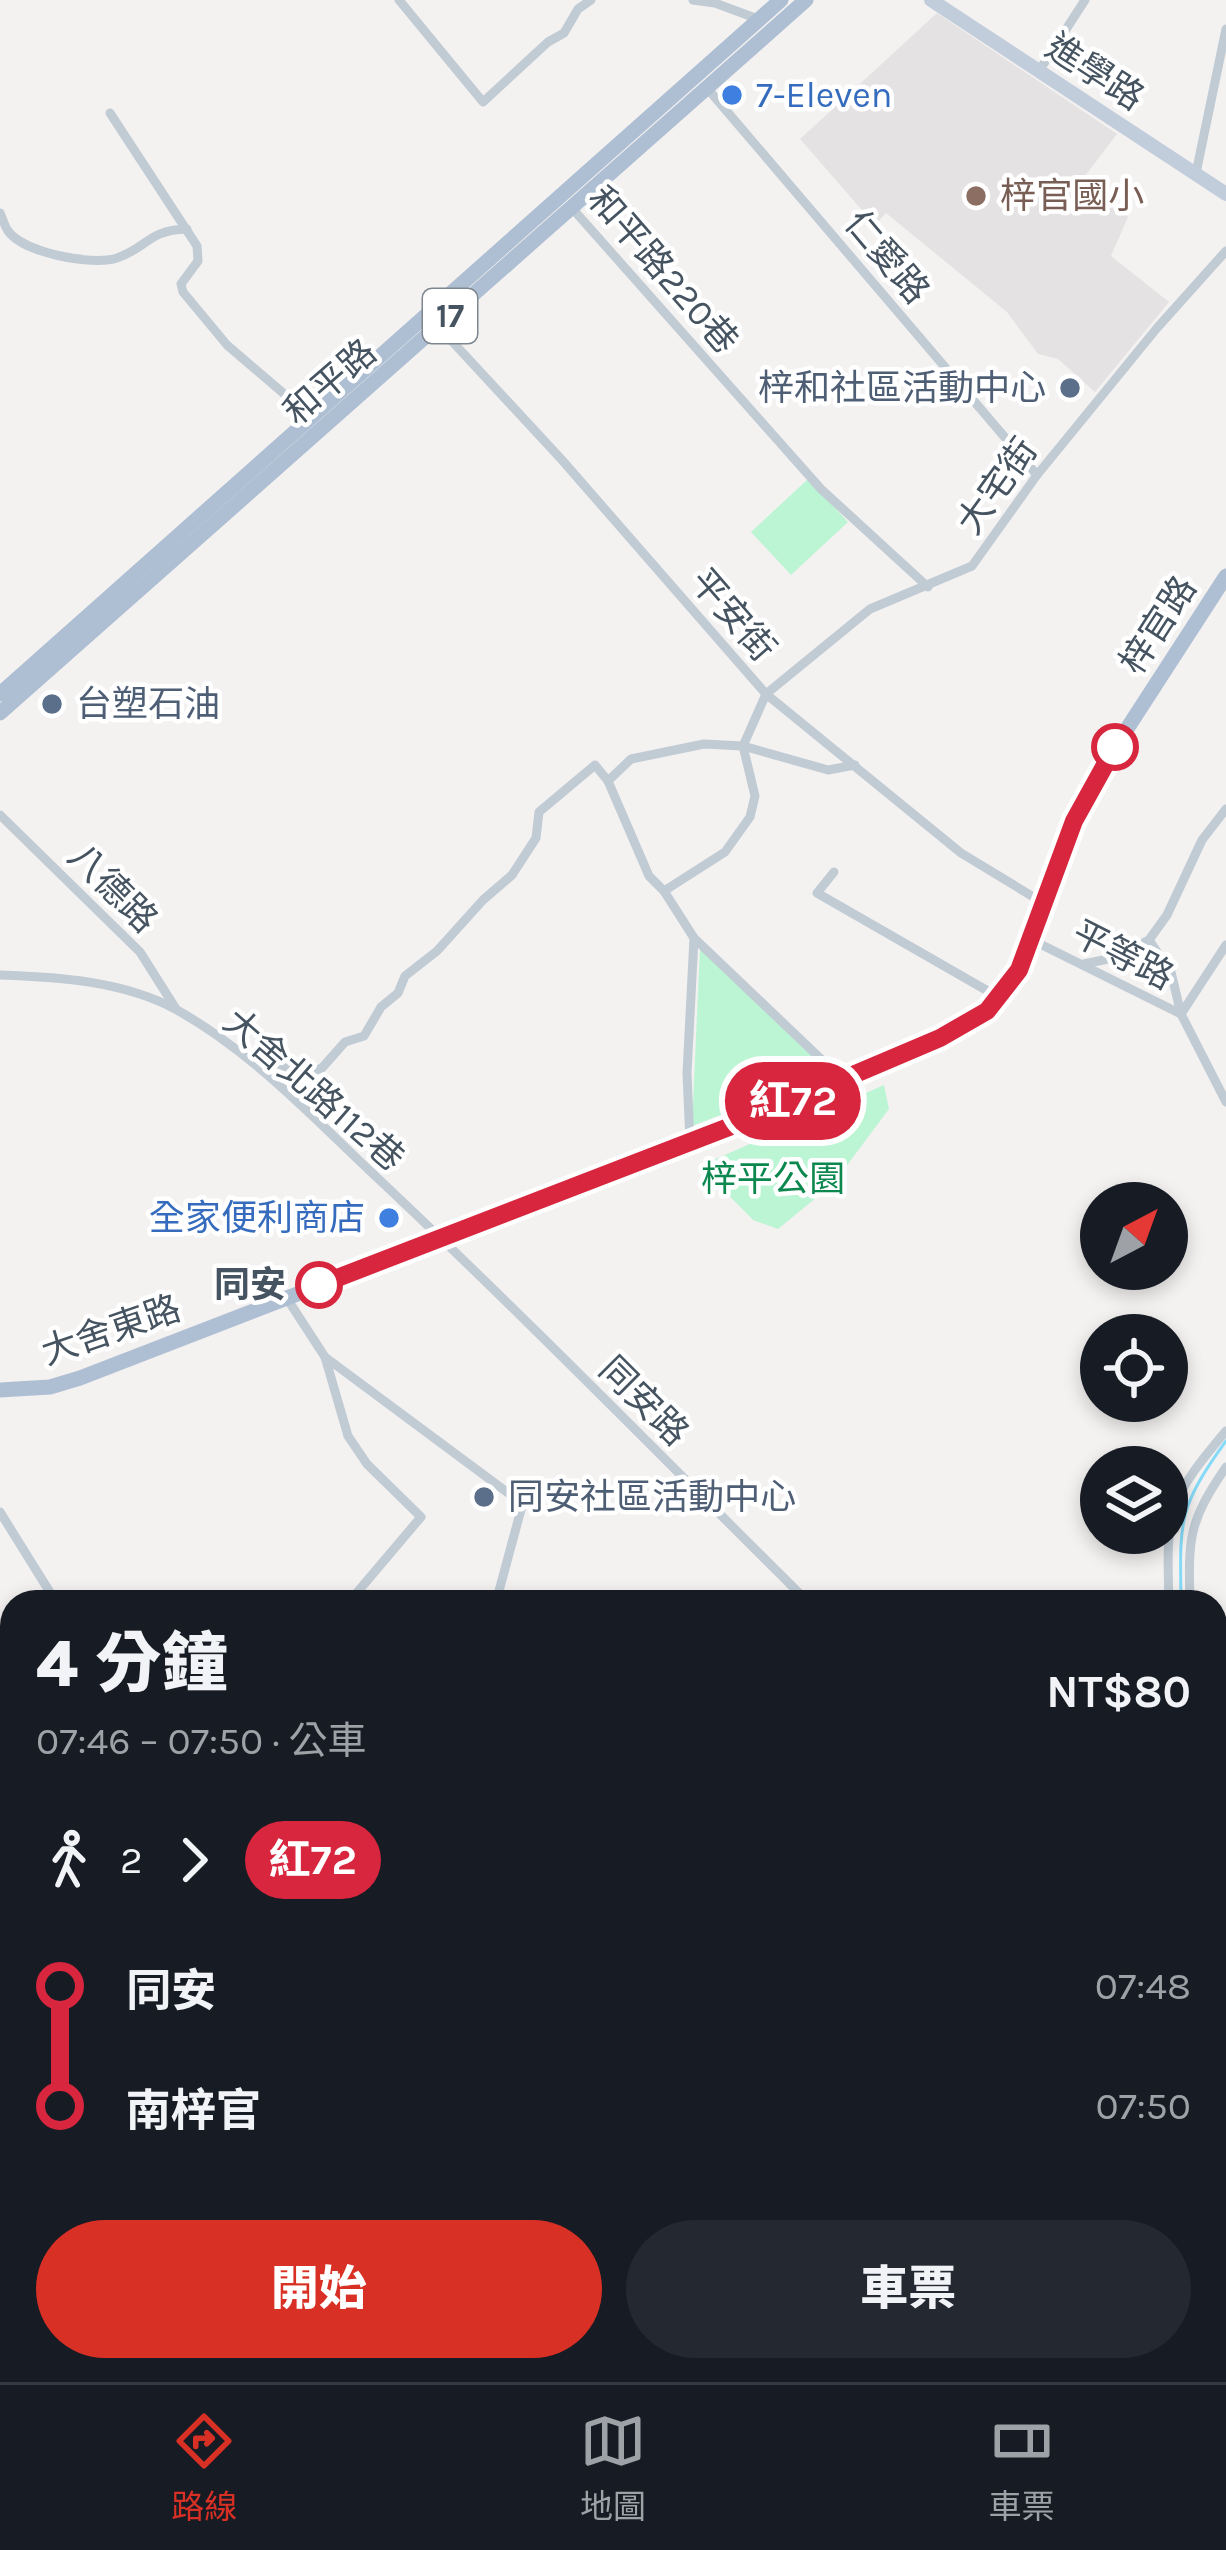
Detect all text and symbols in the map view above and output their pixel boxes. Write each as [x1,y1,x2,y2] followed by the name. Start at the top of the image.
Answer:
[1038,25,1152,119] street label: 進學路
[756,74,893,116] place label: 7-Eleven
[719,82,745,108] marker: 7-Eleven
[1000,175,1144,217] place label: 梓官國小
[579,178,747,362] street label: 和平路220巷
[963,183,989,209] marker: 梓官國小
[836,202,938,312] street label: 仁愛路
[423,289,477,343] road number: 17
[275,331,385,433] street label: 和平路
[758,367,1046,409] place label: 梓和社區活動中心
[1057,375,1083,401] marker: 梓和社區活動中心
[948,430,1046,542] street label: 大宅街
[682,560,784,670] street label: 平安街
[1111,568,1205,682] street label: 梓官路
[76,683,220,725] place label: 台塑石油
[39,691,65,717] marker: 台塑石油
[1093,725,1137,769] unlabelled marker
[60,835,166,941] street label: 八德路
[1065,912,1181,998] street label: 平等路
[215,1000,413,1180] street label: 大舍北路112巷
[724,1062,862,1140] line badge: 紅72
[749,1076,837,1126] text: 紅72
[701,1158,845,1200] park label: 梓平公園
[1080,1182,1188,1290] north arrow
[1080,1182,1188,1554] map controls
[149,1197,365,1239] place label: 全家便利商店
[376,1205,402,1231] marker: 全家便利商店
[297,1263,341,1307] marker: 同安
[214,1264,286,1306] place label: 同安
[36,1287,186,1373] street label: 大舍東路
[1080,1314,1188,1422] button: locate
[591,1348,697,1454] street label: 同安路
[1080,1446,1188,1554] button: layers
[508,1476,796,1518] place label: 同安社區活動中心
[471,1484,497,1510] marker: 同安社區活動中心
[36,1625,228,1703] text: 4 分鐘
[1046,1666,1191,1718] text: NT$80
[36,1718,367,1764] text: 07:46 – 07:50 · 公車
[36,1827,102,1893] icon: walk
[161,1827,227,1893] icon: forward
[269,1835,357,1885] text: 紅72
[120,1837,143,1883] text: 2
[1095,1963,1191,2009] text: 07:48
[126,1965,216,2017] text: 同安
[1095,2083,1191,2129] text: 07:50
[126,2085,261,2137] text: 南梓官
[36,2220,602,2358] button: 開始
[626,2220,1191,2358] button: 車票
[171,2408,237,2528] tab: 路線
[580,2408,646,2528] tab: 地圖
[989,2408,1055,2528] tab: 車票

